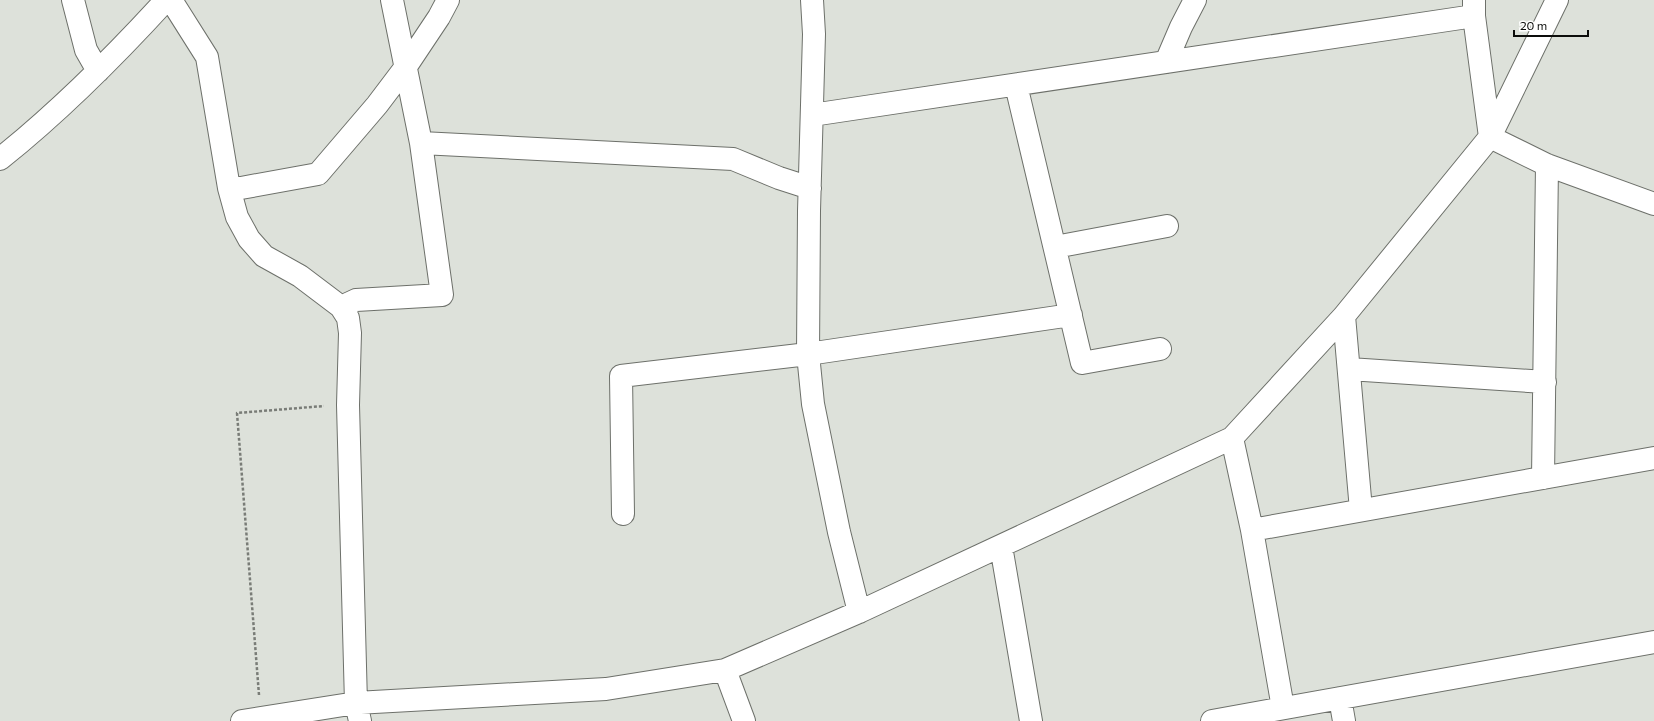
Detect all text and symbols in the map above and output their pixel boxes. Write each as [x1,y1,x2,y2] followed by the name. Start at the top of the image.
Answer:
[1514,12,1588,38] scale bar
[1520,18,1547,32] text: 20 m

